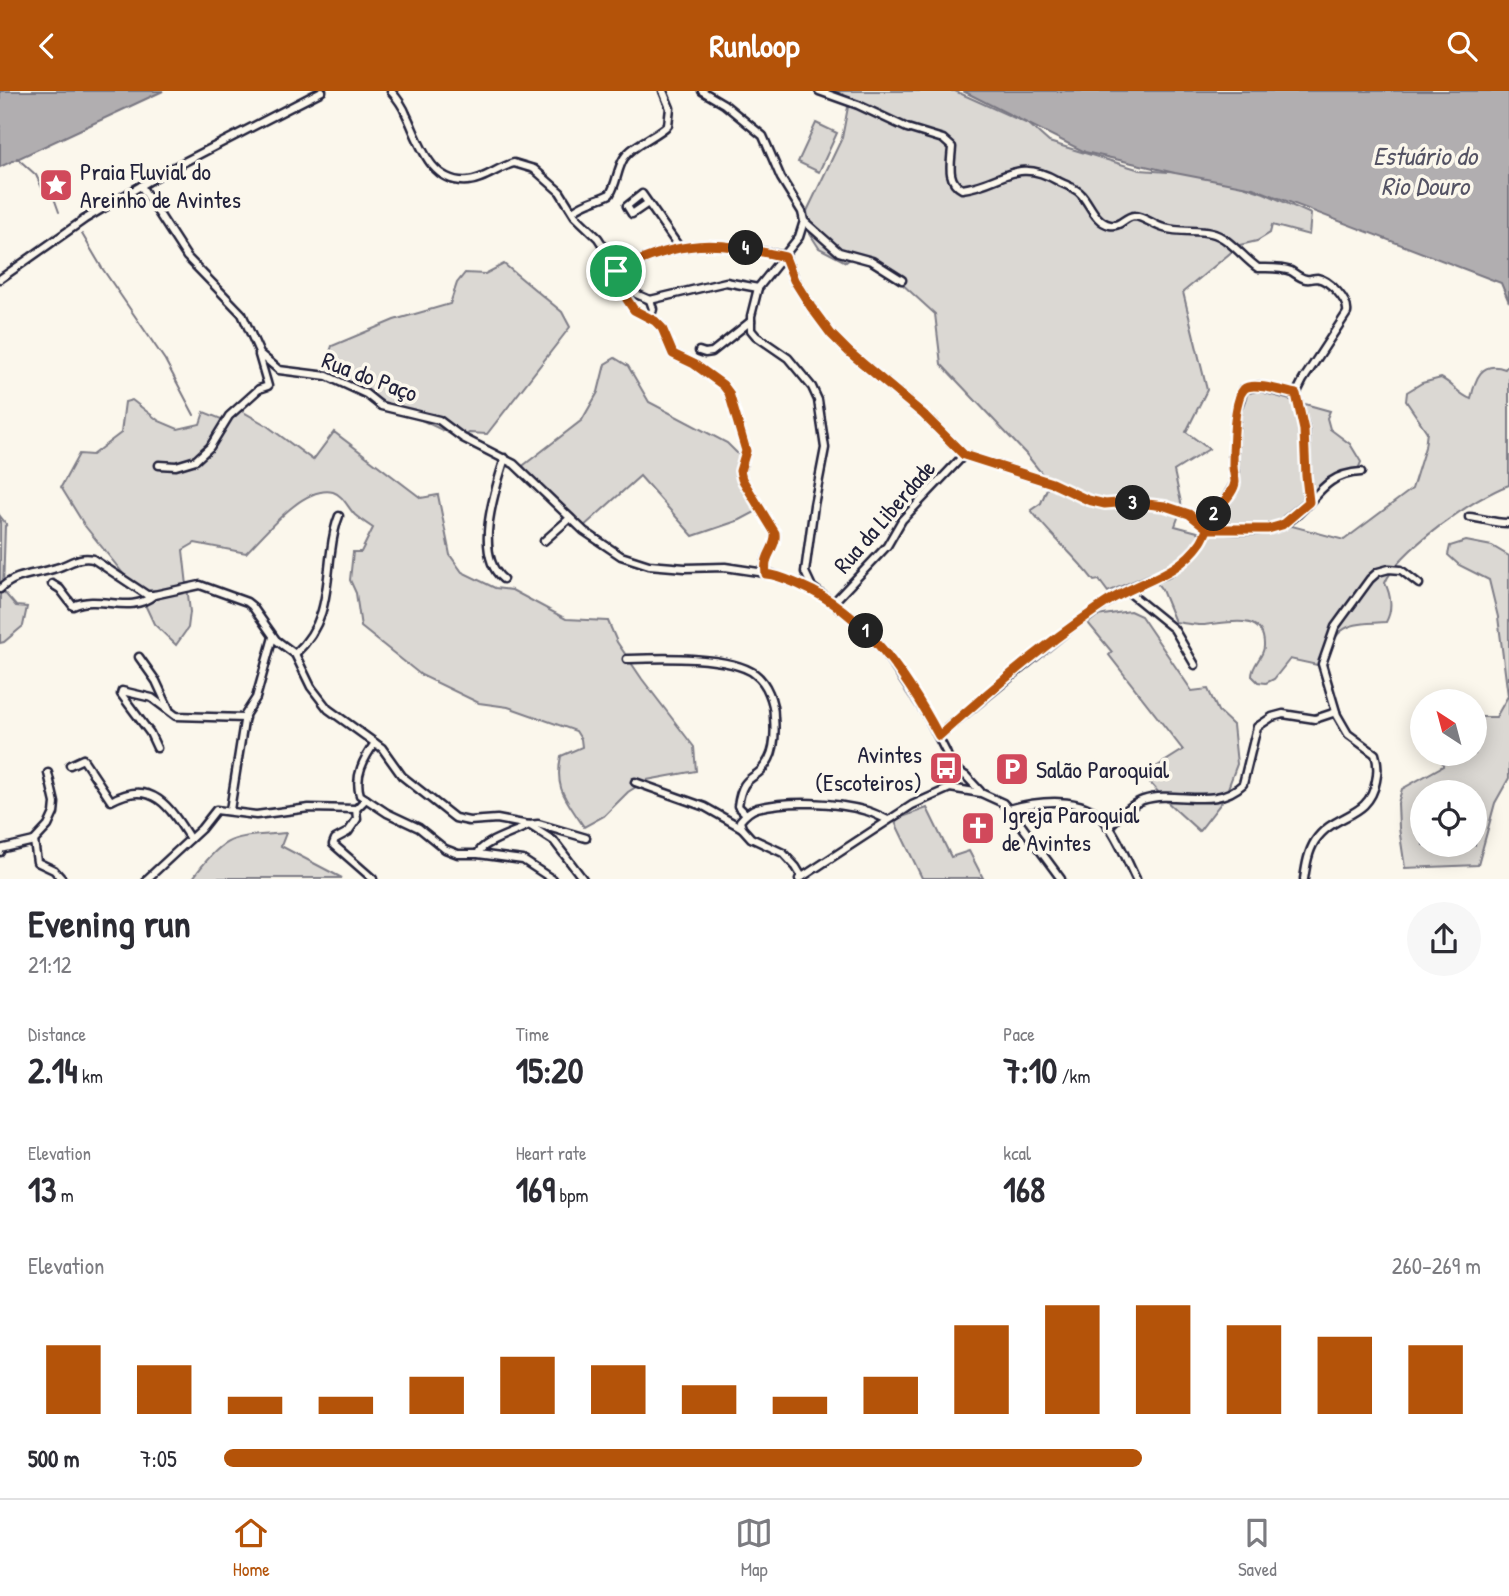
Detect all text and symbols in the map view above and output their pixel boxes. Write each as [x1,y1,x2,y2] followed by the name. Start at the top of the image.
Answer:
[710,24,799,67] text: Runloop
[28,27,66,65] icon: back
[1443,27,1481,65] icon: search
[1373,138,1479,203] water label: Estuário do Rio Douro
[80,155,241,215] place label: Praia Fluvial do Areinho de Avintes
[37,166,75,204] place icon: Praia Fluvial do Areinho de Avintes
[728,231,764,265] pin: 4
[742,234,749,260] text: 4
[586,241,646,301] pin
[597,252,635,290] icon: arrive
[318,343,423,409] street label: Rua do Paço
[826,452,942,579] street label: Rua da Liberdade
[1116,485,1150,521] pin: 3
[1128,489,1137,515] text: 3
[1196,497,1232,531] pin: 2
[1209,500,1218,526] text: 2
[848,613,884,649] pin: 1
[862,617,869,643] text: 1
[1410,689,1488,767] north arrow
[1410,689,1487,857] map controls
[815,738,922,798] place label: Avintes (Escoteiros)
[927,749,965,787] bus stop icon: Avintes (Escoteiros)
[993,750,1031,788] parking icon: Salão Paroquial
[1036,753,1170,785] place label: Salão Paroquial
[1410,780,1487,857] button: locate
[1002,798,1140,858] place label: Igreja Paroquial de Avintes
[959,809,997,847] church icon: Igreja Paroquial de Avintes
[28,897,191,949] text: Evening run
[1407,902,1481,976] button: share
[28,949,72,980] text: 21:12
[28,1021,86,1047] text: Distance
[516,1021,549,1047] text: Time
[1003,1021,1035,1047] text: Pace
[28,1047,78,1094] text: 2.14
[516,1047,583,1094] text: 15:20
[1003,1047,1057,1094] text: 7:10
[78,1063,103,1089] text: km
[1057,1063,1090,1089] text: /km
[28,1140,91,1166] text: Elevation
[516,1140,587,1166] text: Heart rate
[1003,1140,1031,1166] text: kcal
[28,1166,56,1213] text: 13
[516,1166,555,1213] text: 169
[1003,1166,1045,1213] text: 168
[56,1182,74,1208] text: m
[555,1182,588,1208] text: bpm
[28,1250,104,1281] text: Elevation
[1392,1250,1481,1281] text: 260–269 m
[28,1443,79,1474] text: 500 m
[140,1443,177,1474] text: 7:05
[232,1514,270,1582] tab: Home
[735,1514,773,1582] tab: Map
[1238,1514,1277,1582] tab: Saved

